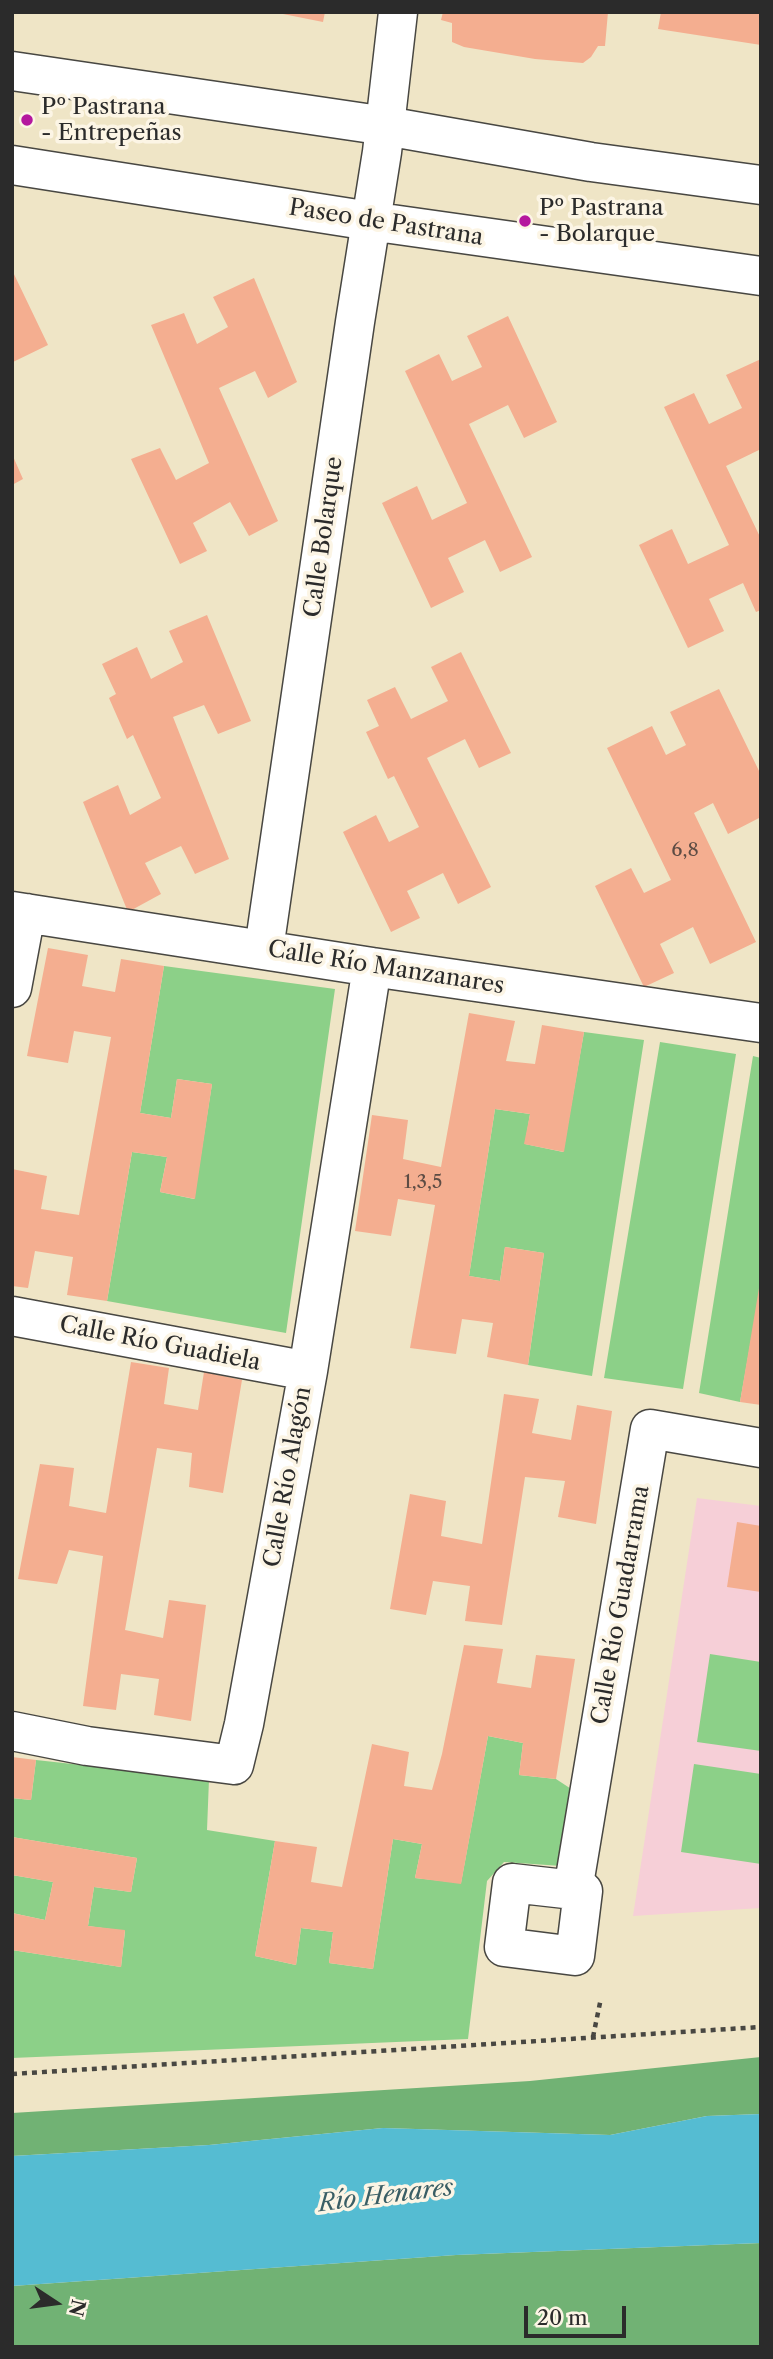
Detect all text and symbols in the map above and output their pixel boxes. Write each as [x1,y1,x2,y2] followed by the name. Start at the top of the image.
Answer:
[41,93,182,147] place label: Pº Pastrana - Entrepeñas
[19,112,35,128] marker: Pº Pastrana - Entrepeñas
[287,194,485,252] street label: Paseo de Pastrana
[539,194,664,248] place label: Pº Pastrana - Bolarque
[517,213,533,229] marker: Pº Pastrana - Bolarque
[299,455,349,619] street label: Calle Bolarque
[671,840,699,862] house number: 6,8
[266,936,506,1000] street label: Calle Río Manzanares
[404,1172,442,1194] house number: 1,3,5
[57,1311,263,1377] street label: Calle Río Guadiela
[259,1384,317,1570] street label: Calle Río Alagón
[586,1483,656,1727] street label: Calle Río Guadarrama
[317,2173,455,2219] water label: Río Henares
[21,2268,91,2338] north arrow
[528,2292,630,2336] scale bar
[64,2297,90,2318] text: N
[537,2305,588,2330] text: 20 m

